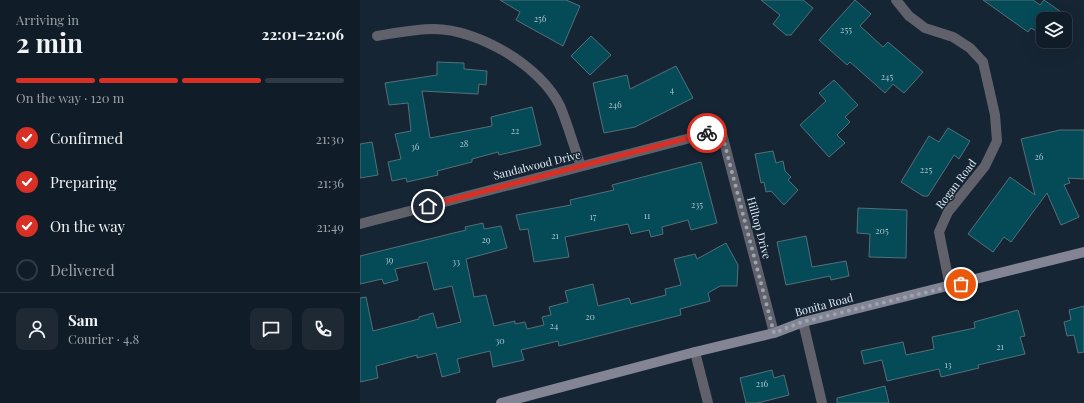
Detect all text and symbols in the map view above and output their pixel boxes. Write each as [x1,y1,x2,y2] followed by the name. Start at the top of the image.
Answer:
[16,11,79,28] text: Arriving in
[534,12,547,24] house number: 256
[1036,12,1072,48] map controls
[1036,12,1072,48] button: layers
[840,23,852,35] house number: 255
[262,24,344,44] text: 22:01–22:06
[16,25,83,60] text: 2 min
[881,70,894,82] house number: 245
[670,83,675,95] house number: 4
[16,89,124,106] text: On the way · 120 m
[608,98,622,110] house number: 246
[687,113,727,153] courier
[696,122,718,144] icon: bike
[511,124,519,136] house number: 22
[16,127,38,149] icon: check
[50,128,123,148] text: Confirmed
[316,130,344,147] text: 21:30
[460,137,469,149] house number: 28
[411,140,420,152] house number: 36
[492,146,583,183] street label: Sandalwood Drive
[1035,150,1044,162] house number: 26
[932,155,980,212] street label: Rogan Road
[920,163,932,175] house number: 225
[16,171,38,193] icon: check
[50,172,117,192] text: Preparing
[317,174,344,191] text: 21:36
[411,189,445,223] pin
[417,195,439,217] icon: home
[744,195,775,261] street label: Hilltop Drive
[691,198,703,210] house number: 235
[644,209,651,221] house number: 11
[590,210,597,222] house number: 17
[16,215,38,237] icon: check
[50,216,125,236] text: On the way
[316,218,344,235] text: 21:49
[875,224,889,236] house number: 205
[551,229,559,241] house number: 21
[482,233,491,245] house number: 29
[385,253,394,265] house number: 39
[452,255,460,267] house number: 33
[50,260,115,280] text: Delivered
[944,267,978,301] pin
[950,273,972,295] icon: bag
[793,289,855,319] street label: Bonita Road
[16,308,58,350] button: person
[250,308,292,350] button: chat
[302,308,344,350] button: phone
[68,310,98,330] text: Sam
[585,310,595,322] house number: 20
[550,319,559,331] house number: 24
[68,330,139,347] text: Courier · 4.8
[495,334,505,346] house number: 30
[996,340,1004,352] house number: 21
[944,358,952,370] house number: 13
[756,377,768,389] house number: 216

